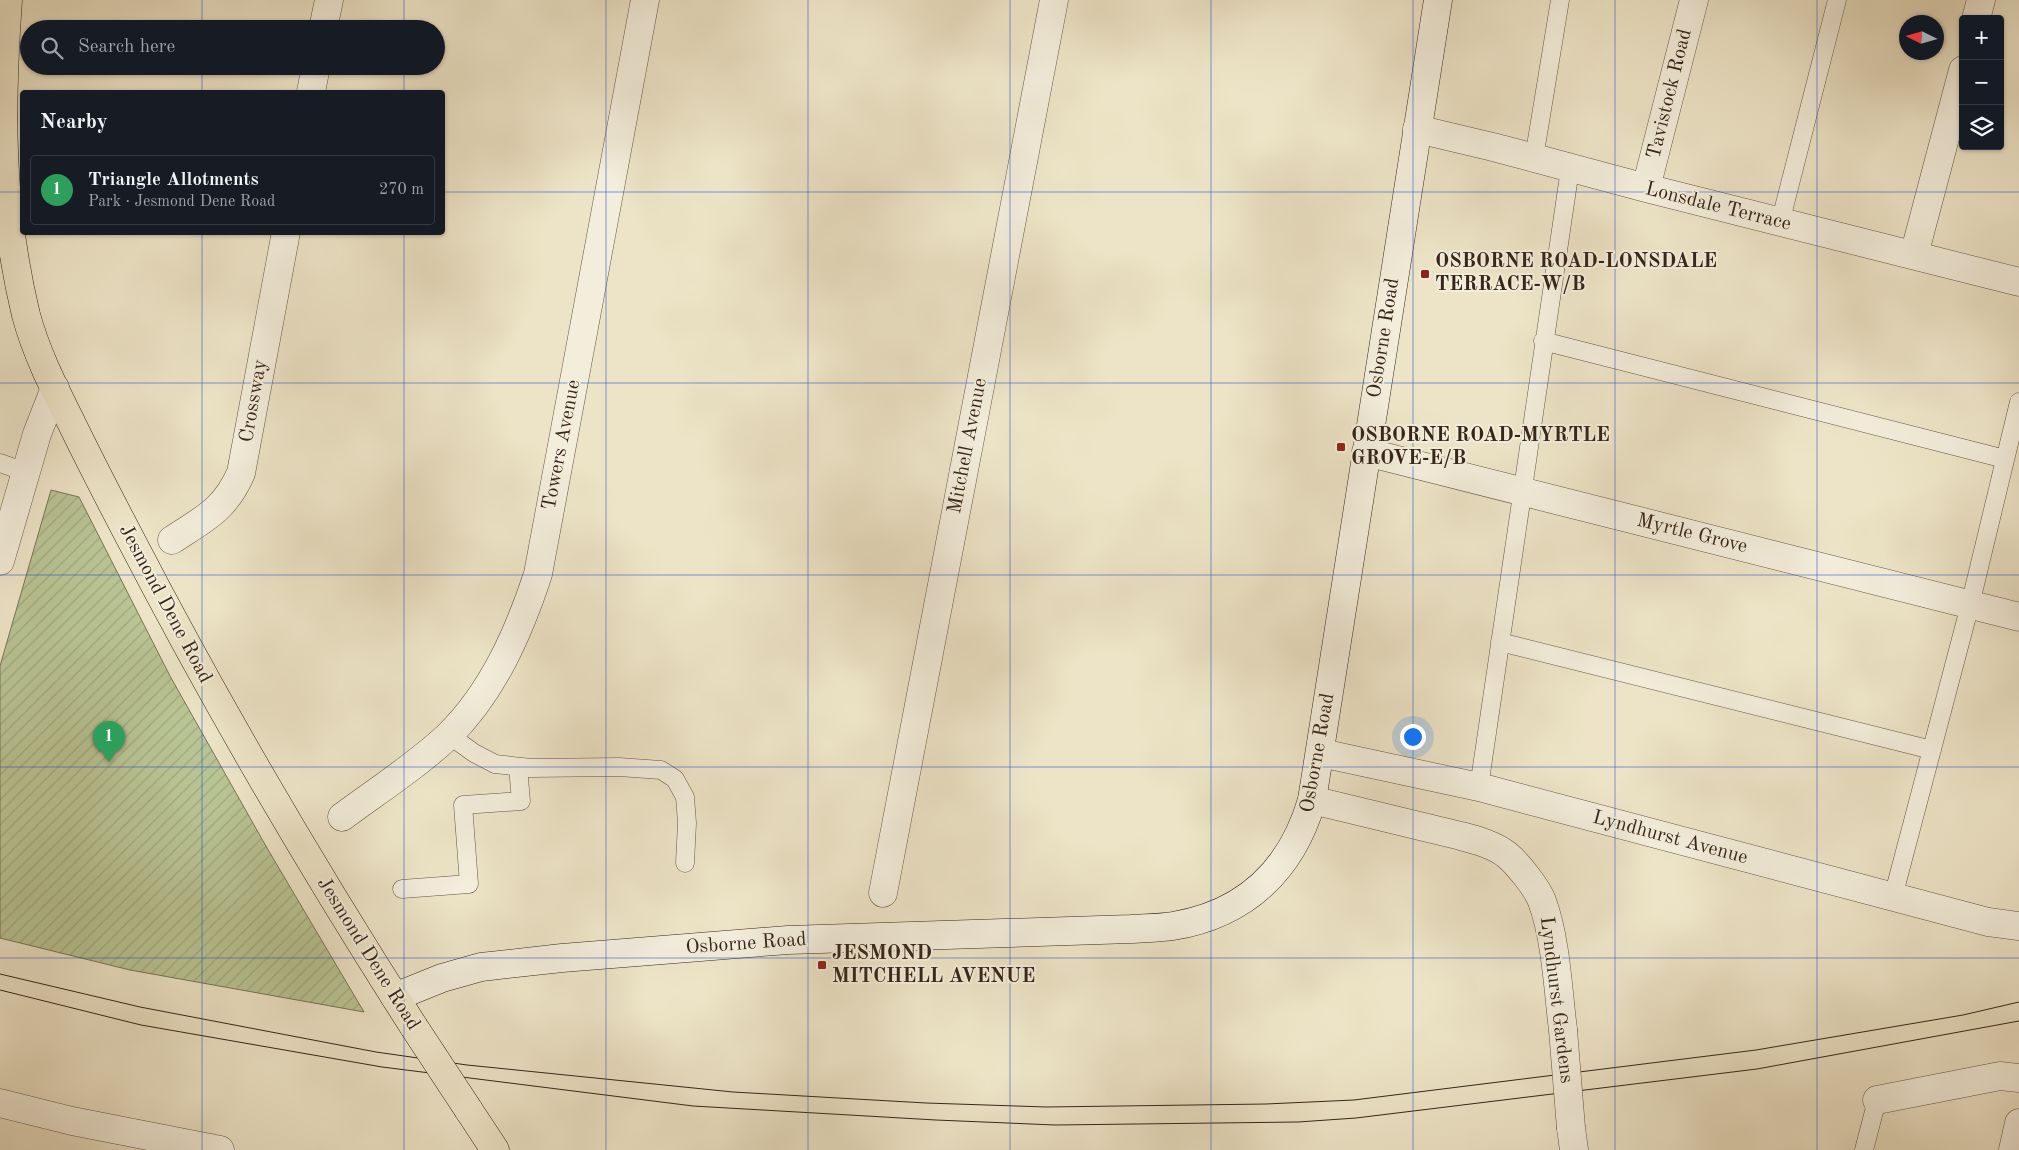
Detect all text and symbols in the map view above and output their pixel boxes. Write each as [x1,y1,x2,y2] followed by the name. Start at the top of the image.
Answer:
[1899,15,1944,60] north arrow
[1959,15,2004,150] map controls
[1959,15,2004,60] button: +
[20,20,445,75] search box
[1644,27,1696,161] street label: Tavistock Road
[38,34,66,62] icon: search
[78,38,175,57] text: Search here
[1959,60,2004,105] button: −
[1959,105,2004,150] button: layers
[40,112,108,133] text: Nearby
[88,171,259,190] text: Triangle Allotments
[1643,179,1793,235] street label: Lonsdale Terrace
[52,182,62,198] text: 1
[379,182,424,198] text: 270 m
[88,194,275,210] text: Park · Jesmond Dene Road
[1435,252,1717,295] place label: OSBORNE ROAD-LONSDALE TERRACE-W/B
[1419,268,1431,280] marker: OSBORNE ROAD-LONSDALE TERRACE-W/B
[1365,277,1403,399] street label: Osborne Road
[237,358,271,444] street label: Crossway
[945,376,991,516] street label: Mitchell Avenue
[540,378,584,512] street label: Towers Avenue
[1351,426,1610,469] place label: OSBORNE ROAD-MYRTLE GROVE-E/B
[1335,441,1347,453] marker: OSBORNE ROAD-MYRTLE GROVE-E/B
[1635,511,1749,557] street label: Myrtle Grove
[115,521,215,687] street label: Jesmond Dene Road
[1298,692,1338,814] street label: Osborne Road
[93,721,125,762] pin: 1
[1400,724,1426,750] your location
[1590,808,1750,868] street label: Lyndhurst Avenue
[313,874,423,1034] street label: Jesmond Dene Road
[1536,915,1576,1085] street label: Lyndhurst Gardens
[685,930,807,958] street label: Osborne Road
[832,944,1035,987] place label: JESMOND MITCHELL AVENUE
[816,959,828,971] marker: JESMOND MITCHELL AVENUE

